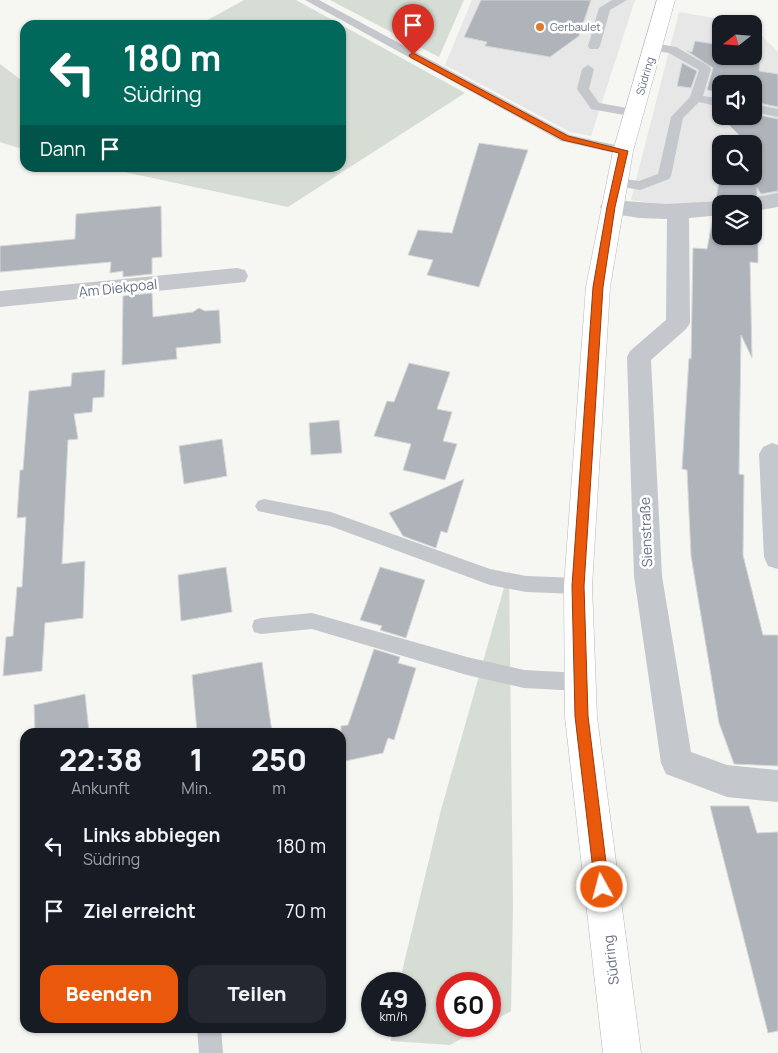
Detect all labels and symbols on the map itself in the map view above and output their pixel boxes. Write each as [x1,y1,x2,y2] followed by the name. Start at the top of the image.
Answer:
[392,4,434,55] pin
[712,15,762,65] north arrow
[550,19,601,34] place label: Gerbaulet
[534,21,546,33] marker: Gerbaulet
[632,55,657,97] street label: Südring
[78,274,158,301] street label: Am Diekpoal
[635,497,656,567] street label: Sienstraße
[575,860,627,912] position arrow
[598,934,623,986] street label: Südring
[436,972,501,1037] speed limit sign: 60

